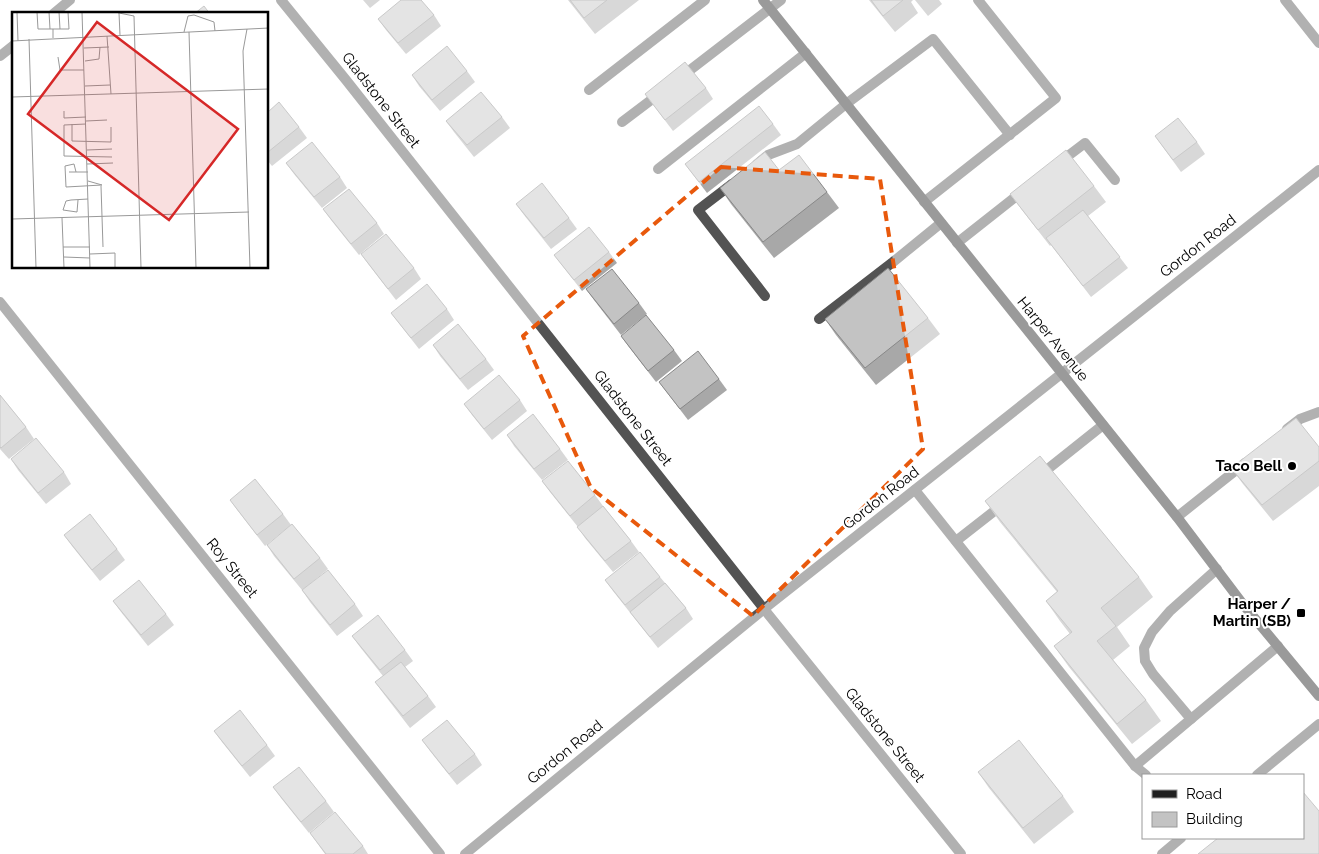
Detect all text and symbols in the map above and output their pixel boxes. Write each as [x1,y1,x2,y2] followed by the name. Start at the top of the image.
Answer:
[12,12,269,269] inset map
[338,49,424,151] street label: Gladstone Street
[1156,211,1240,281] street label: Gordon Road
[1013,293,1093,385] street label: Harper Avenue
[590,367,676,469] street label: Gladstone Street
[1216,457,1282,475] place label: Taco Bell
[1286,460,1298,472] marker: Taco Bell
[839,463,923,533] street label: Gordon Road
[203,535,261,601] street label: Roy Street
[1213,595,1292,630] place label: Harper / Martin (SB)
[1295,607,1307,619] marker: Harper / Martin (SB)
[841,684,929,786] street label: Gladstone Street
[524,716,606,788] street label: Gordon Road
[1142,774,1304,839] legend
[1186,785,1222,803] text: Road
[1186,810,1243,828] text: Building

